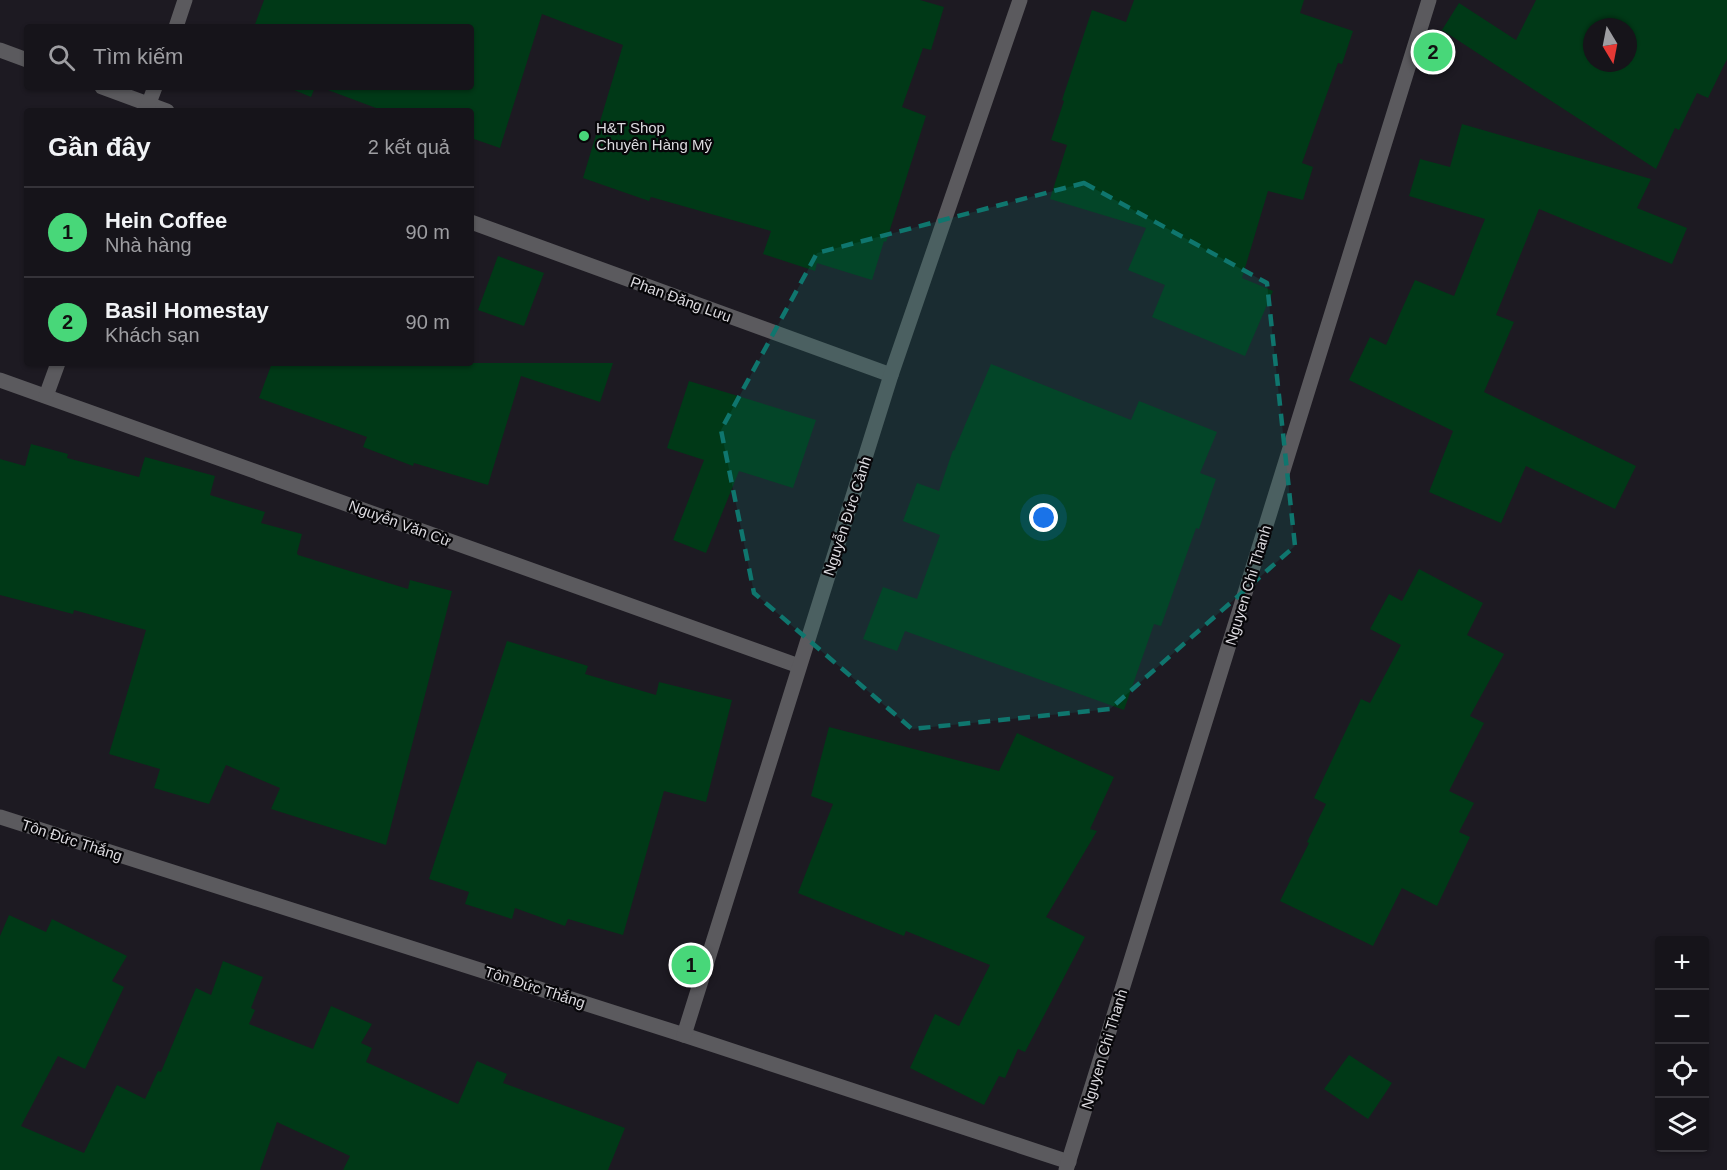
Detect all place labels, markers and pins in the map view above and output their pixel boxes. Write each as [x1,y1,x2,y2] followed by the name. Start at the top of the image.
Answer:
[1414,29,1452,74] pin: 2
[596,119,712,153] place label: H&T Shop Chuyên Hàng Mỹ
[577,129,591,143] marker: H&T Shop Chuyên Hàng Mỹ
[672,942,710,988] pin: 1

